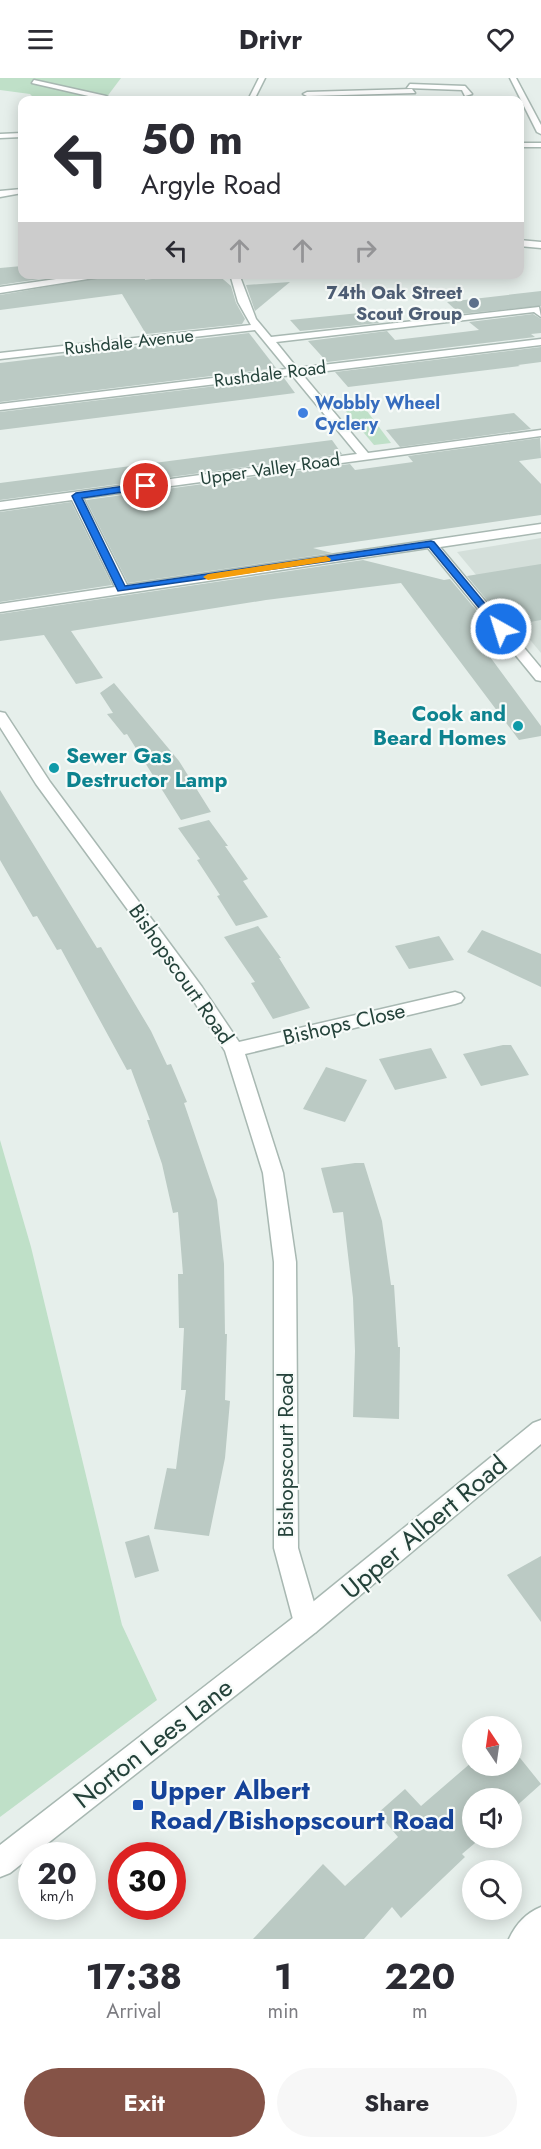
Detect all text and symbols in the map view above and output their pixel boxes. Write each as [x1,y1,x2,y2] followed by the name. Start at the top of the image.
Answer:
[239,20,302,59] text: Drivr
[24,23,57,56] icon: menu
[484,23,517,56] icon: heart
[141,109,243,170] text: 50 m
[42,120,120,198] icon: left
[141,165,281,204] text: Argyle Road
[160,234,193,267] icon: left
[223,234,256,267] icon: ahead
[286,234,319,267] icon: ahead
[349,234,382,267] icon: right
[326,280,462,327] place label: 74th Oak Street Scout Group
[467,296,481,310] marker: 74th Oak Street Scout Group
[63,322,195,362] street label: Rushdale Avenue
[212,354,328,394] street label: Rushdale Road
[315,390,440,437] place label: Wobbly Wheel Cyclery
[296,406,310,420] marker: Wobbly Wheel Cyclery
[198,446,342,492] street label: Upper Valley Road
[120,460,171,511] pin
[129,469,162,502] icon: arrive
[469,597,533,661] position arrow
[373,699,506,753] place label: Cook and Beard Homes
[511,719,525,733] marker: Cook and Beard Homes
[66,741,227,795] place label: Sewer Gas Destructor Lamp
[47,761,61,775] marker: Sewer Gas Destructor Lamp
[121,898,241,1050] street label: Bishopscourt Road
[280,995,408,1053] street label: Bishops Close
[271,1373,301,1537] street label: Bishopscourt Road
[333,1446,515,1608] street label: Upper Albert Road
[65,1669,241,1817] street label: Norton Lees Lane
[462,1716,522,1776] north arrow
[462,1716,522,1920] map controls
[150,1771,454,1839] place label: Upper Albert Road/Bishopscourt Road
[462,1788,522,1848] button: sound
[131,1798,145,1812] marker: Upper Albert Road/Bishopscourt Road
[108,1842,186,1920] speed limit sign: 30
[37,1852,77,1895] text: 20
[462,1860,522,1920] button: search
[40,1885,74,1907] text: km/h
[86,1950,182,2002] text: 17:38
[274,1950,292,2002] text: 1
[384,1950,455,2002] text: 220
[106,1997,161,2026] text: Arrival
[268,1997,299,2026] text: min
[412,1997,428,2026] text: m
[24,2068,265,2137] button: Exit
[277,2068,517,2137] button: Share

